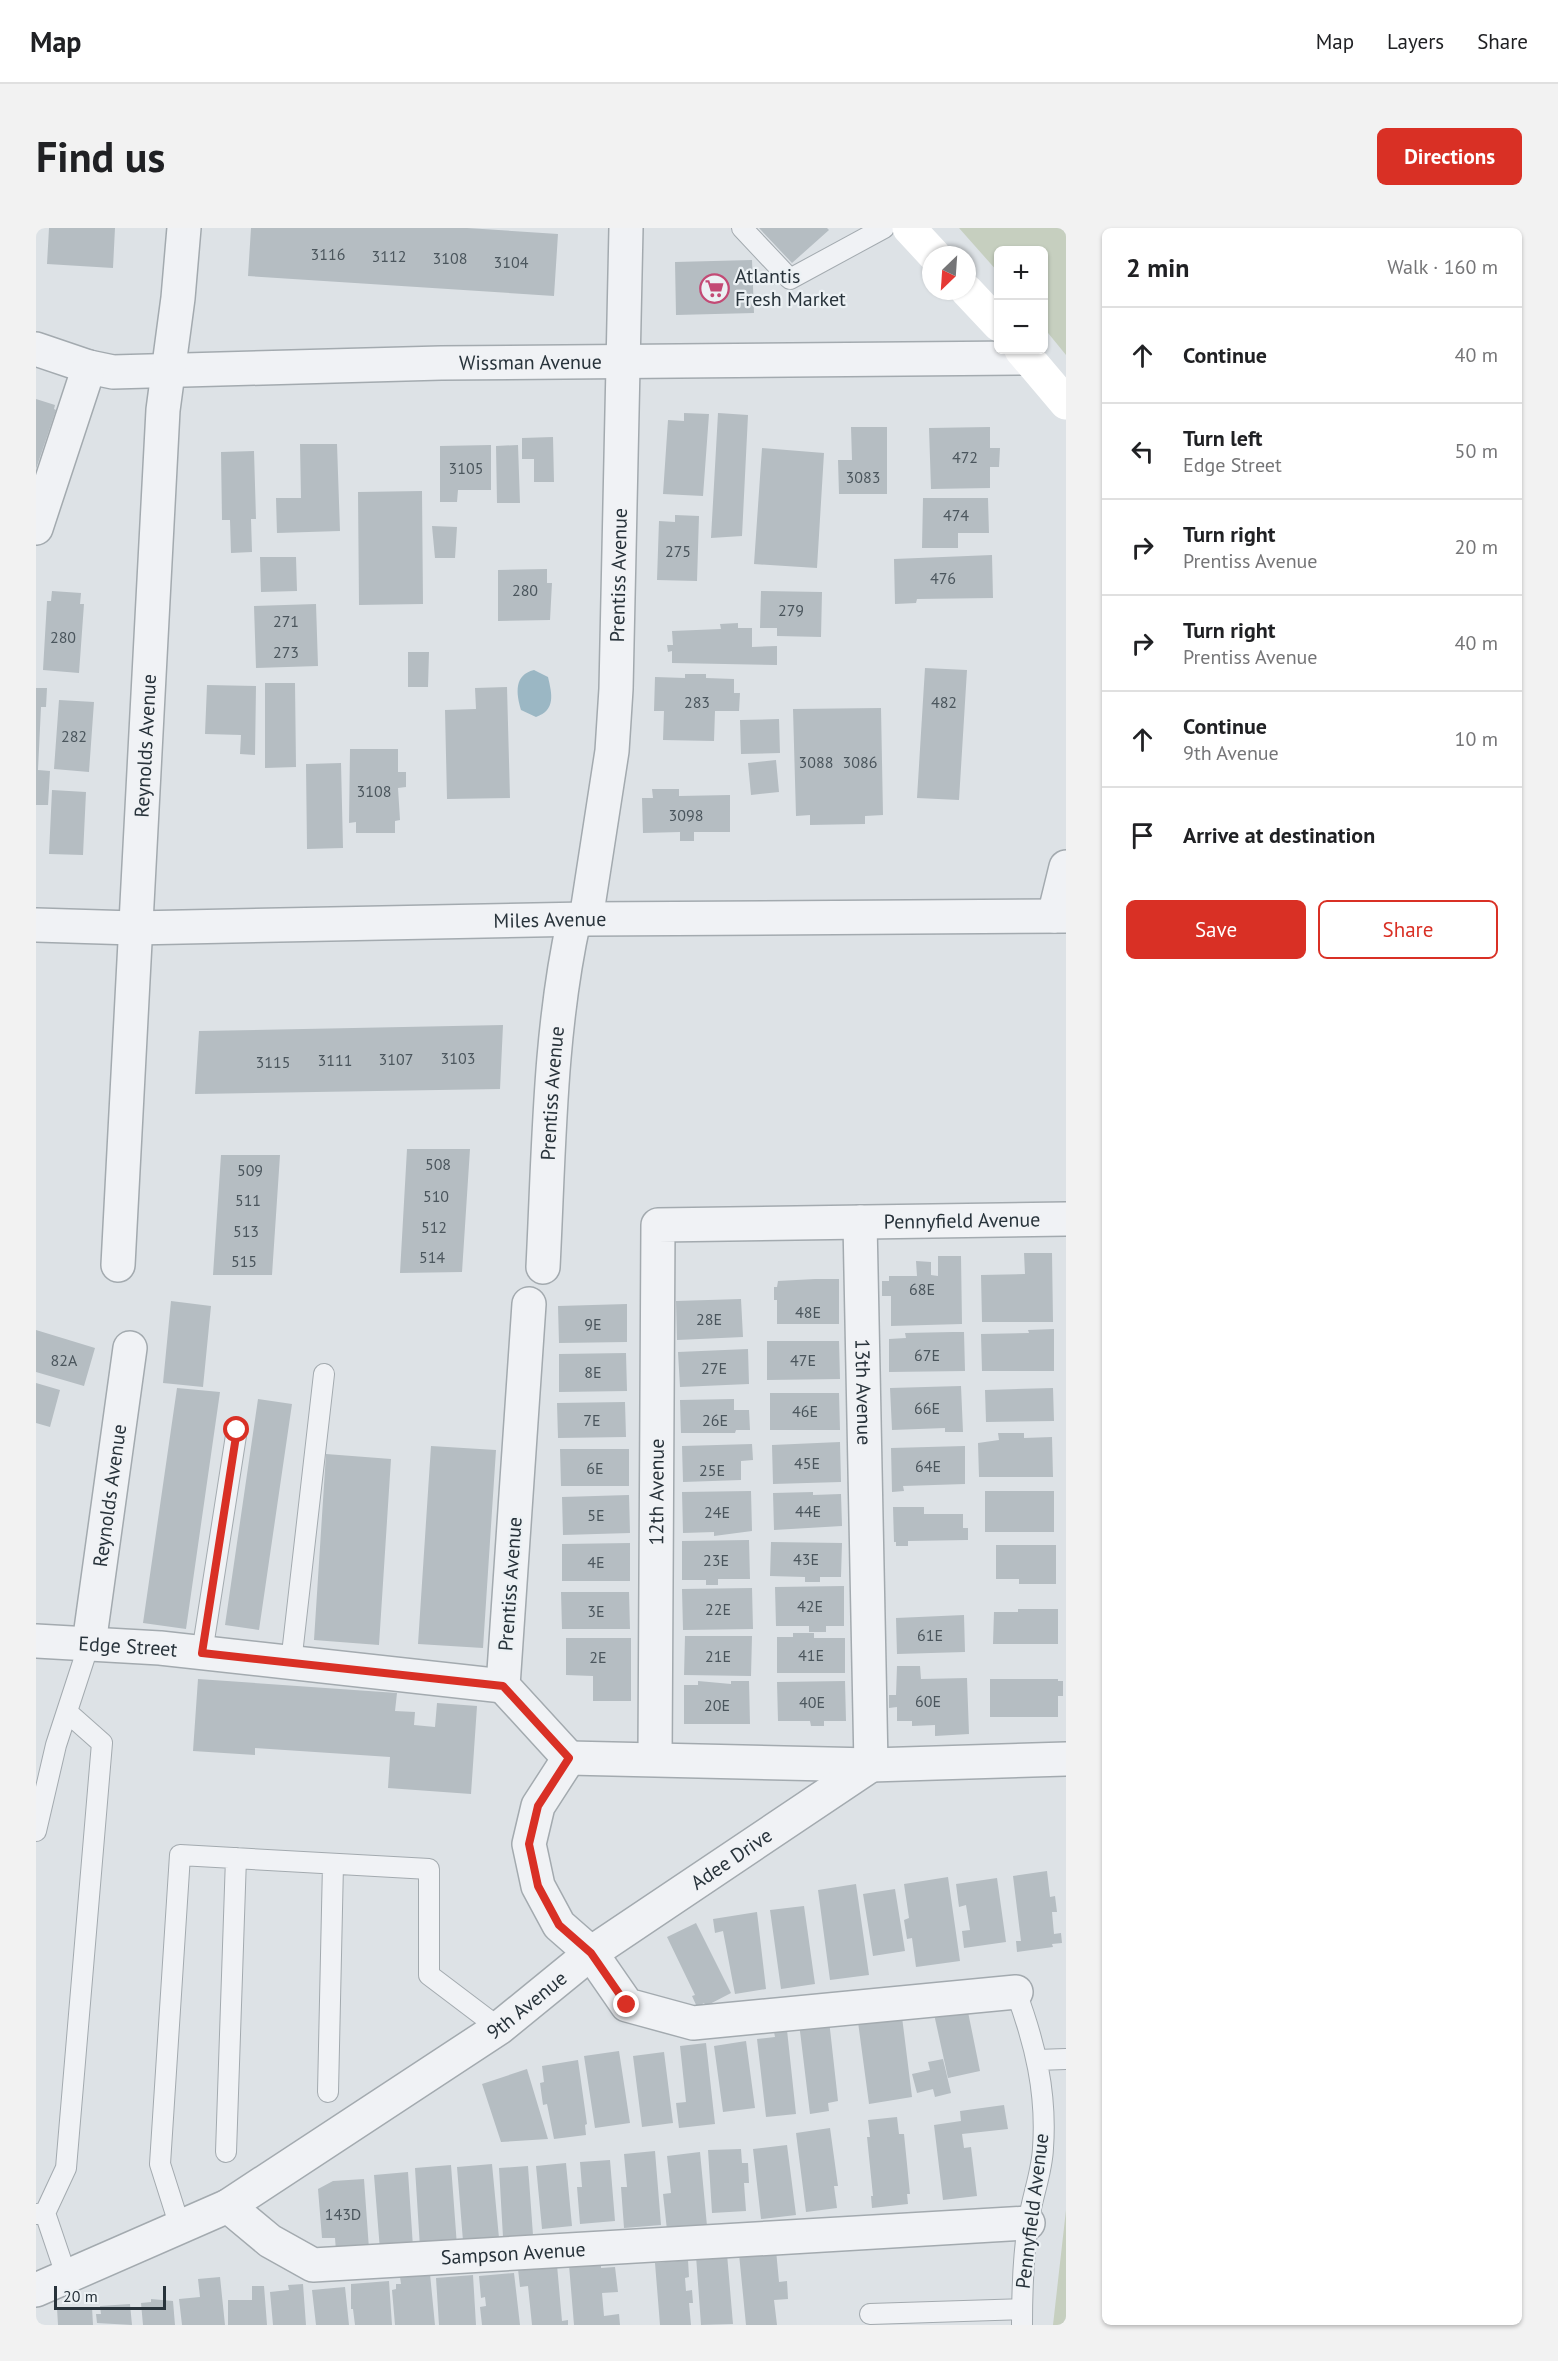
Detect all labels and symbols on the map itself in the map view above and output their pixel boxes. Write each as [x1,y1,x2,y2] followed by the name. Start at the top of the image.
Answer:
[311,244,345,264] house number: 3116
[372,246,406,266] house number: 3112
[922,246,976,300] north arrow
[433,248,467,268] house number: 3108
[494,252,529,272] house number: 3104
[735,263,846,312] place label: Atlantis Fresh Market
[698,272,730,304] supermarket icon: Atlantis Fresh Market
[459,349,602,376] street label: Wissman Avenue
[952,447,978,467] house number: 472
[449,458,483,478] house number: 3105
[846,467,880,487] house number: 3083
[943,505,969,525] house number: 474
[604,508,633,643] street label: Prentiss Avenue
[665,541,691,561] house number: 275
[930,568,956,588] house number: 476
[512,580,538,600] house number: 280
[778,600,804,620] house number: 279
[273,611,299,631] house number: 271
[50,627,76,647] house number: 280
[273,642,299,662] house number: 273
[129,673,162,818] street label: Reynolds Avenue
[684,692,710,712] house number: 283
[931,692,957,712] house number: 482
[61,726,87,746] house number: 282
[799,752,833,772] house number: 3088
[843,752,877,772] house number: 3086
[357,781,391,801] house number: 3108
[669,805,703,825] house number: 3098
[493,906,606,934] street label: Miles Avenue
[535,1025,570,1161] street label: Prentiss Avenue
[441,1048,475,1068] house number: 3103
[379,1049,413,1069] house number: 3107
[318,1050,352,1070] house number: 3111
[256,1052,290,1072] house number: 3115
[425,1154,451,1174] house number: 508
[237,1160,263,1180] house number: 509
[423,1186,449,1206] house number: 510
[235,1190,261,1210] house number: 511
[883,1206,1040,1235] street label: Pennyfield Avenue
[421,1217,447,1237] house number: 512
[233,1221,259,1241] house number: 513
[419,1247,445,1267] house number: 514
[231,1251,257,1271] house number: 515
[909,1279,935,1299] house number: 68E
[795,1302,821,1322] house number: 48E
[696,1309,722,1329] house number: 28E
[584,1314,602,1334] house number: 9E
[849,1338,878,1446] street label: 13th Avenue
[914,1345,940,1365] house number: 67E
[51,1350,78,1370] house number: 82A
[790,1350,816,1370] house number: 47E
[701,1358,727,1378] house number: 27E
[584,1362,602,1382] house number: 8E
[914,1398,940,1418] house number: 66E
[792,1401,818,1421] house number: 46E
[583,1410,601,1430] house number: 7E
[702,1410,728,1430] house number: 26E
[223,1416,249,1442] route start
[87,1422,132,1568] street label: Reynolds Avenue
[643,1439,670,1545] street label: 12th Avenue
[794,1453,820,1473] house number: 45E
[915,1456,941,1476] house number: 64E
[586,1458,604,1478] house number: 6E
[699,1460,725,1480] house number: 25E
[795,1501,821,1521] house number: 44E
[704,1502,730,1522] house number: 24E
[587,1505,605,1525] house number: 5E
[492,1516,528,1652] street label: Prentiss Avenue
[793,1549,819,1569] house number: 43E
[703,1550,729,1570] house number: 23E
[587,1552,605,1572] house number: 4E
[797,1596,823,1616] house number: 42E
[705,1599,731,1619] house number: 22E
[587,1601,605,1621] house number: 3E
[917,1625,943,1645] house number: 61E
[78,1630,179,1663] street label: Edge Street
[798,1645,824,1665] house number: 41E
[705,1646,731,1666] house number: 21E
[589,1647,607,1667] house number: 2E
[915,1691,941,1711] house number: 60E
[799,1692,825,1712] house number: 40E
[704,1695,730,1715] house number: 20E
[686,1822,777,1895] street label: Adee Drive
[482,1965,572,2046] street label: 9th Avenue
[613,1991,639,2017] route end
[1010,2132,1054,2290] street label: Pennyfield Avenue
[325,2204,361,2224] house number: 143D
[440,2236,586,2270] street label: Sampson Avenue
[54,2283,166,2310] scale bar

